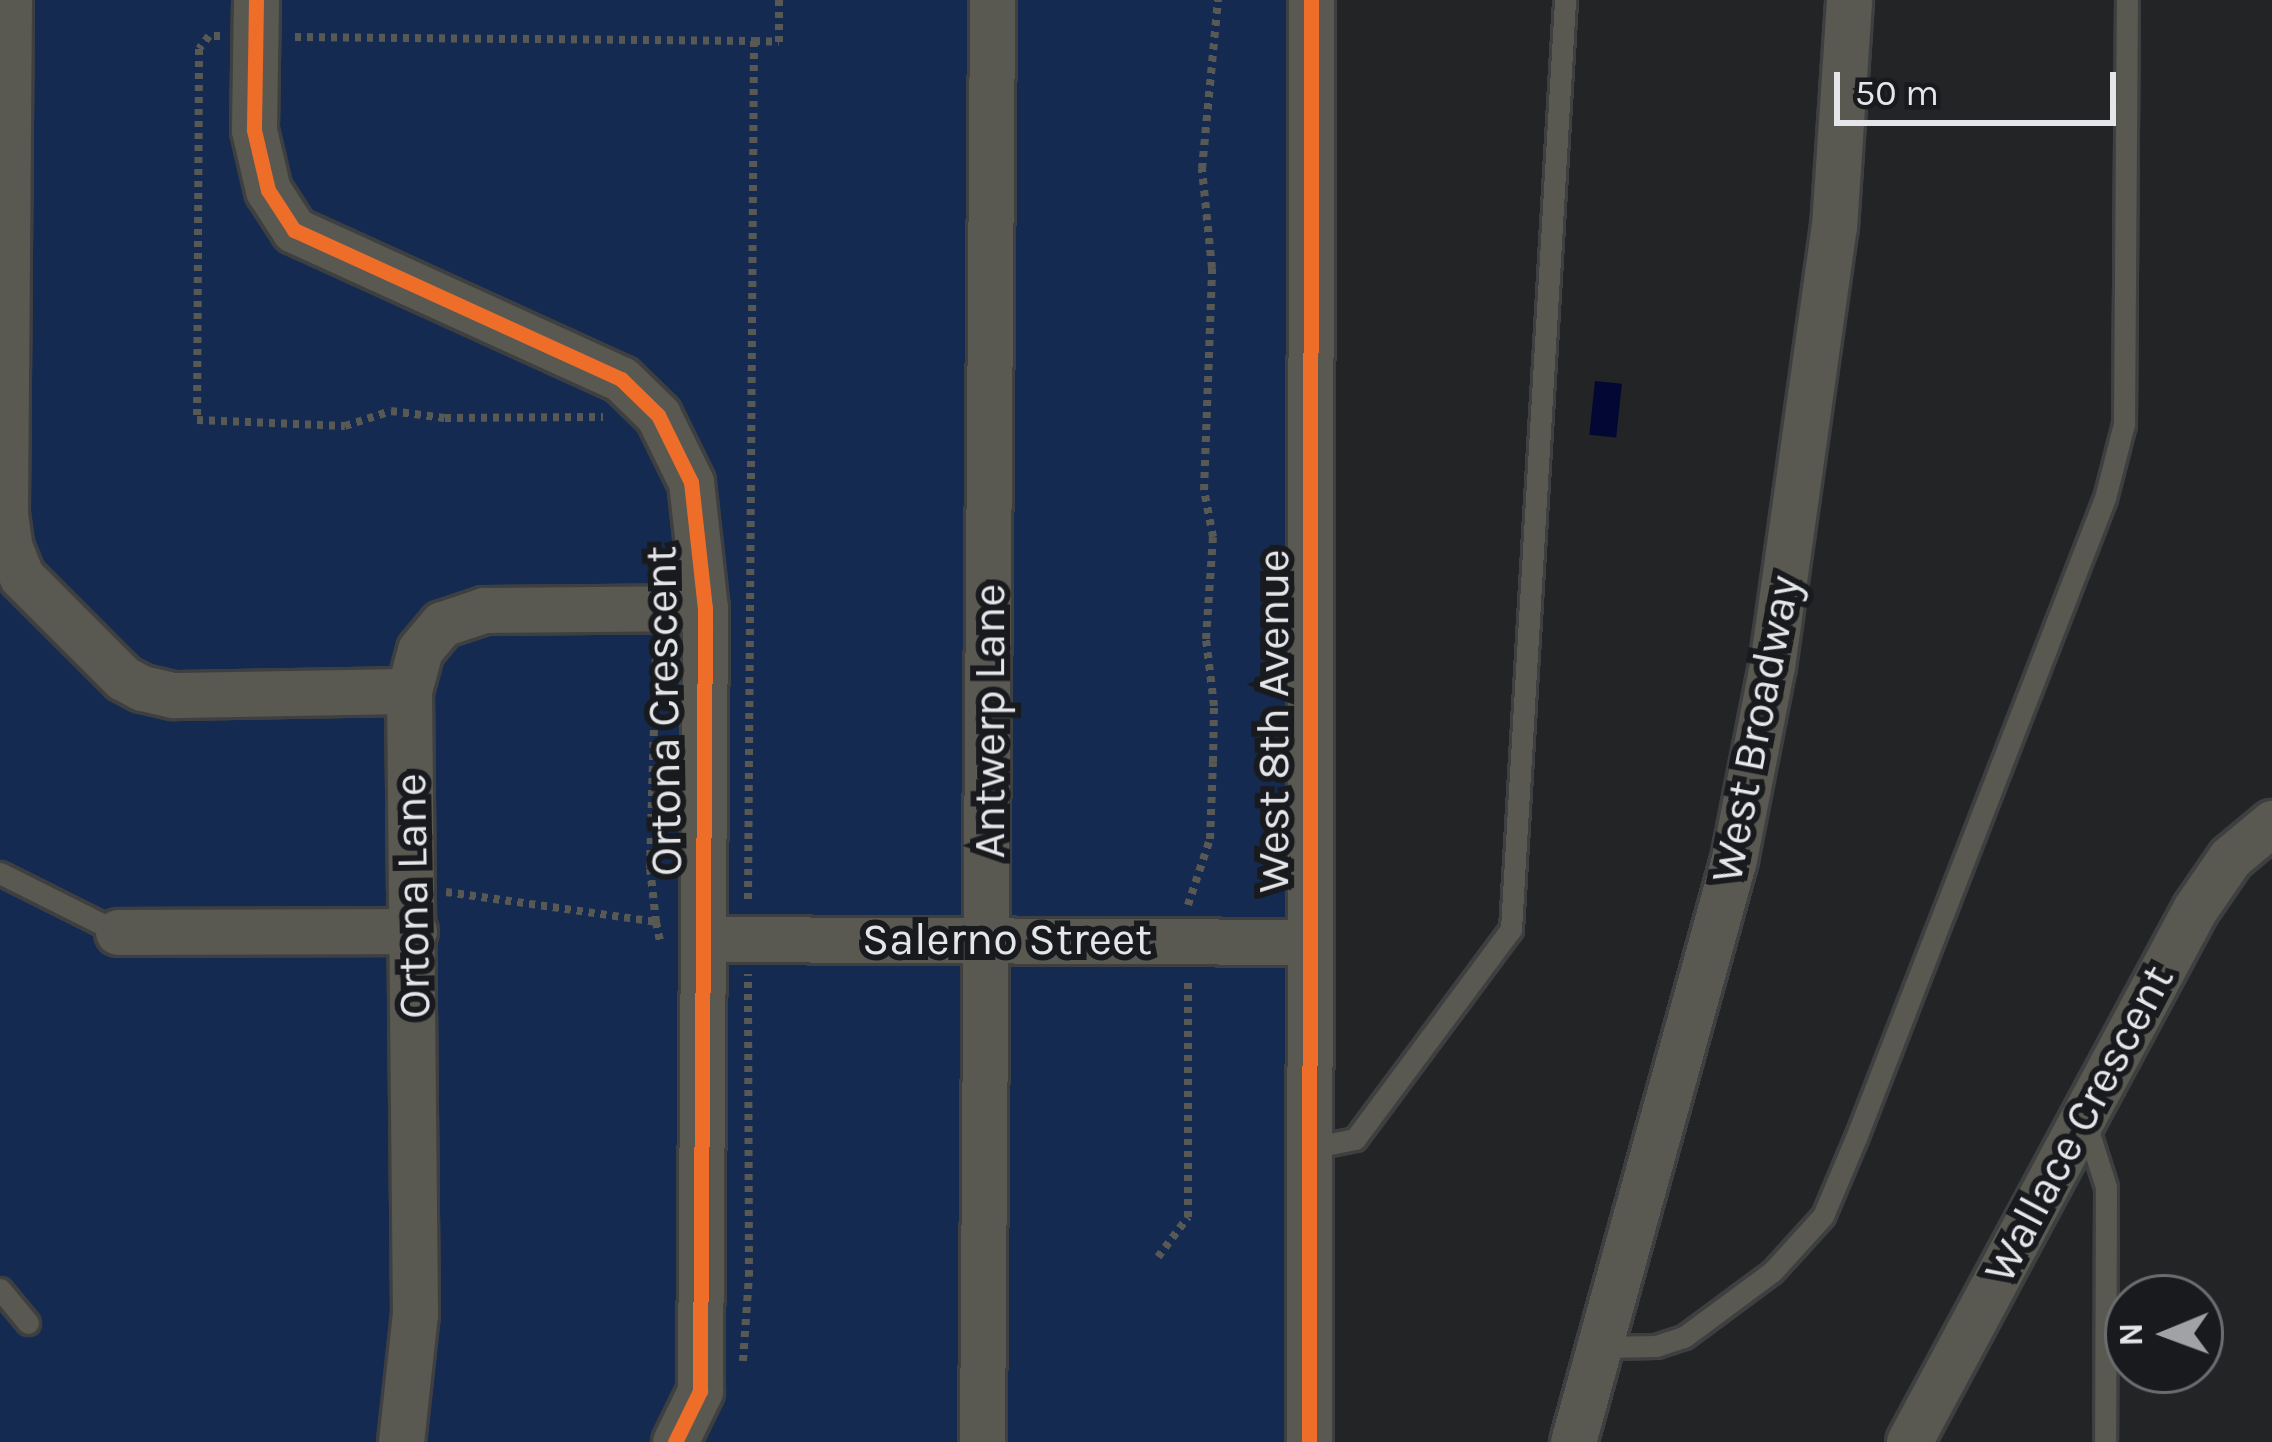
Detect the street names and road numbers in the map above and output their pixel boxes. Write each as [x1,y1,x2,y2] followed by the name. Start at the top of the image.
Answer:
[634,545,694,877] street label: Ortona Crescent
[1247,549,1301,893] street label: West 8th Avenue
[1700,571,1812,887] street label: West Broadway
[963,584,1017,858] street label: Antwerp Lane
[384,773,442,1019] street label: Ortona Lane
[862,913,1152,967] street label: Salerno Street
[1973,956,2185,1292] street label: Wallace Crescent

